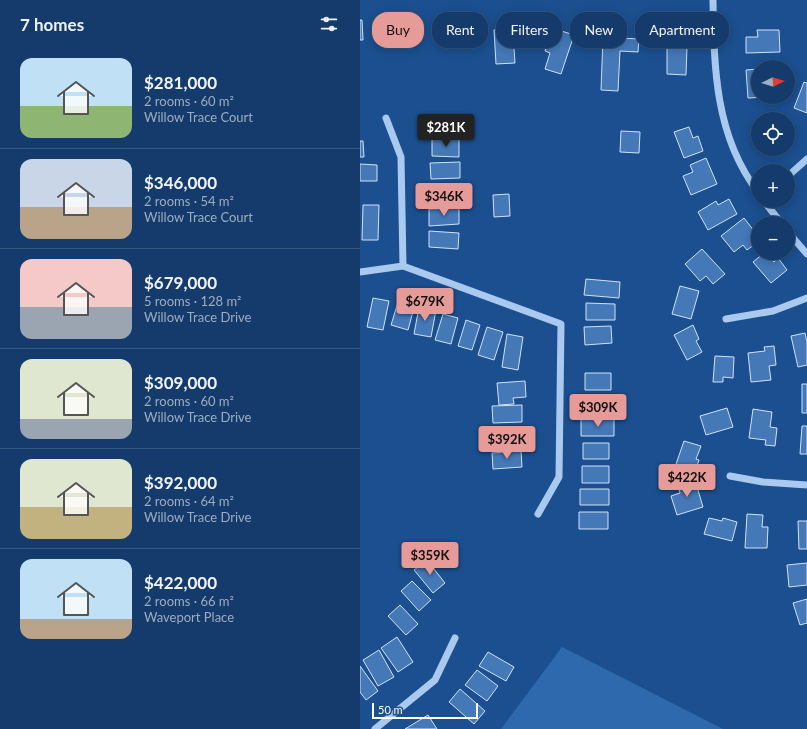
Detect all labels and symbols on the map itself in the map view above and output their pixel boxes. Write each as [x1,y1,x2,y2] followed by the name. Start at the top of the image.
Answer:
[751,60,795,104] north arrow
[418,114,474,148] pin: $281K
[416,183,472,217] pin: $346K
[397,288,453,322] pin: $679K
[570,394,626,428] pin: $309K
[479,426,535,460] pin: $392K
[659,464,715,498] pin: $422K
[402,542,458,576] pin: $359K
[372,701,478,720] scale bar

